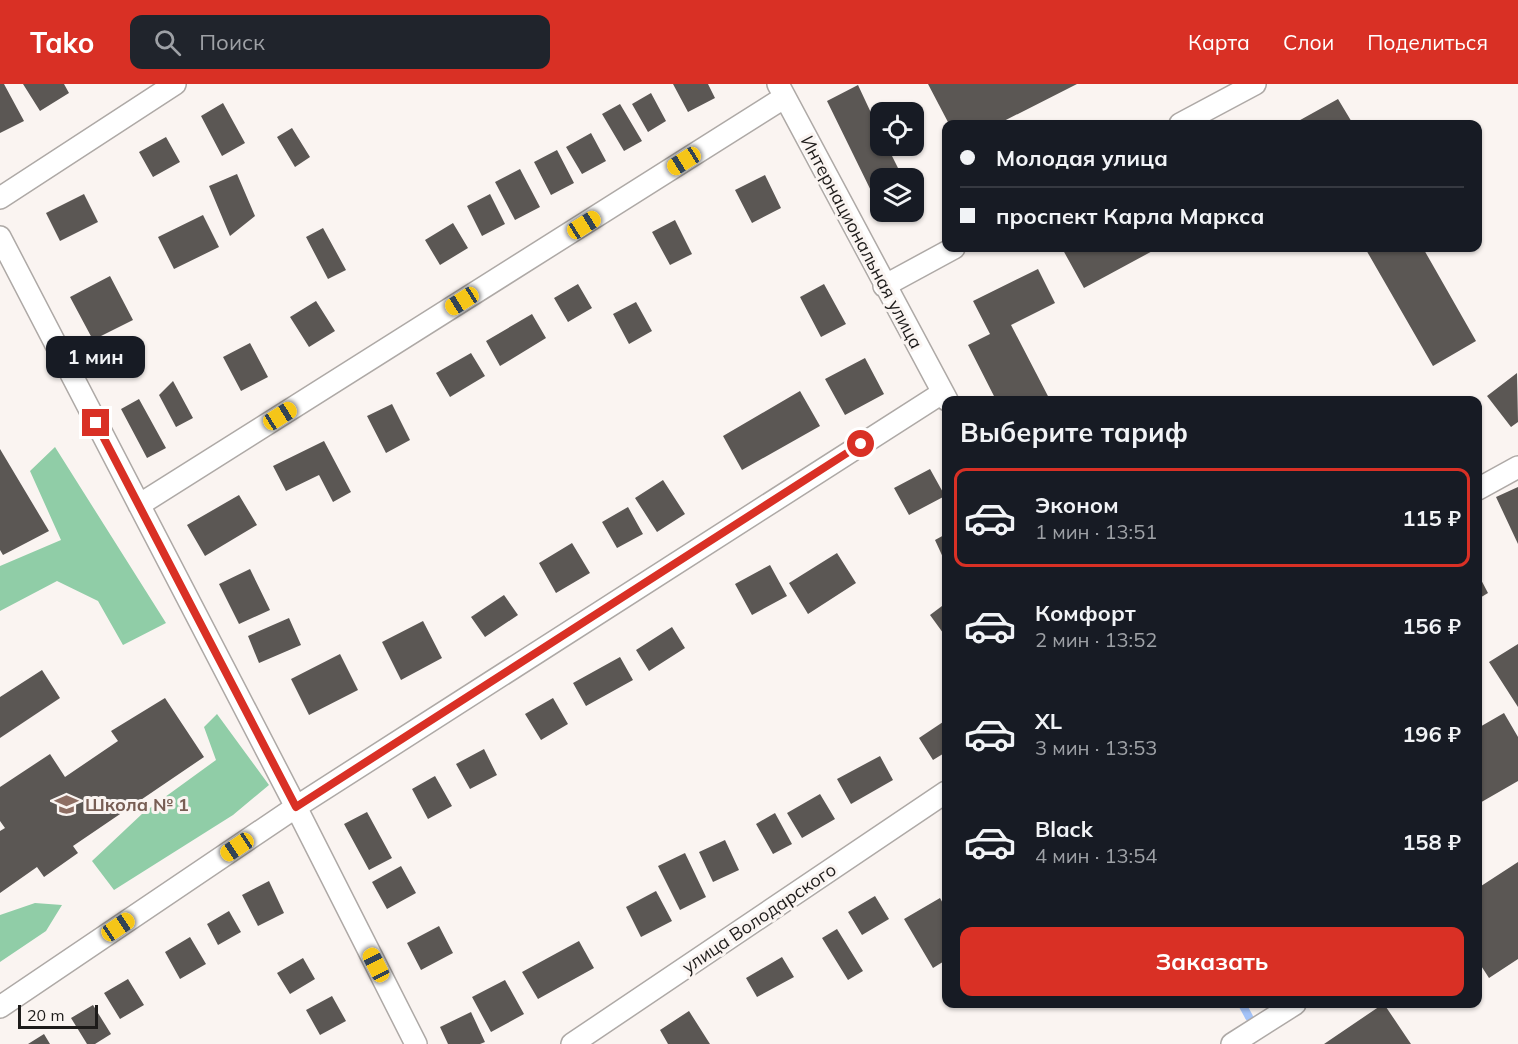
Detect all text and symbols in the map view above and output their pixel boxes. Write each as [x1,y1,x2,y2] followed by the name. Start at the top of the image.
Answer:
[130,15,550,69] search box
[30,25,94,60] text: Tako
[151,26,184,59] icon: search
[199,28,265,56] text: Поиск
[1188,29,1250,55] text: Карта
[1283,29,1334,55] text: Слои
[1367,29,1488,55] text: Поделиться
[870,102,924,222] map controls
[870,102,924,156] button: locate
[796,131,928,353] street label: Интернациональная улица
[664,144,704,178] car
[996,144,1168,172] text: Молодая улица
[870,168,924,222] button: layers
[996,202,1264,230] text: проспект Карла Маркса
[564,208,604,242] car
[442,284,482,318] car
[46,336,146,378] callout: 1 мин
[67,344,124,369] text: 1 мин
[260,399,300,433] car
[82,409,109,436] route end
[960,415,1188,449] text: Выберите тариф
[847,430,874,457] route start
[963,491,1017,545] icon: car
[1035,491,1119,519] text: Эконом
[1402,504,1461,532] text: 115 ₽
[1035,519,1157,544] text: 1 мин · 13:51
[963,599,1017,653] icon: car
[1035,599,1136,627] text: Комфорт
[1402,612,1461,640] text: 156 ₽
[1035,627,1157,652] text: 2 мин · 13:52
[963,707,1017,761] icon: car
[1035,707,1062,735] text: XL
[1402,720,1461,748] text: 196 ₽
[1035,735,1157,760] text: 3 мин · 13:53
[54,791,80,817] school or university icon: Школа № 1
[85,793,189,816] place label: Школа № 1
[963,815,1017,869] icon: car
[1035,815,1093,843] text: Black
[1402,828,1461,856] text: 158 ₽
[217,829,257,865] car
[1035,843,1157,868] text: 4 мин · 13:54
[677,858,841,978] street label: улица Володарского
[98,909,138,945] car
[960,927,1464,996] button: Заказать
[360,945,392,985] car
[18,1002,98,1030] scale bar
[27,1005,64,1025] text: 20 m

